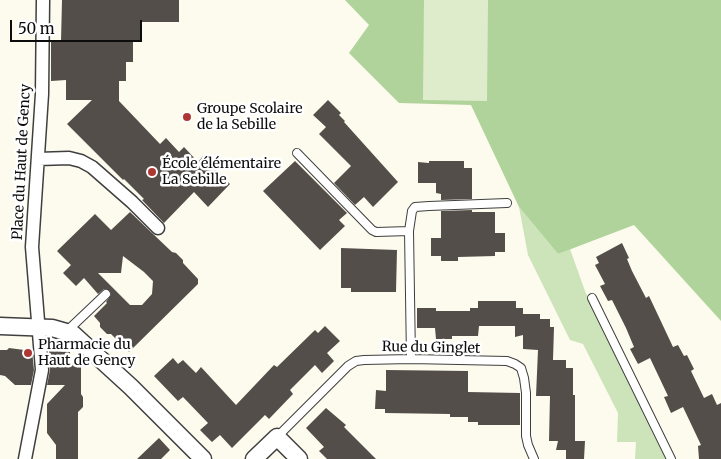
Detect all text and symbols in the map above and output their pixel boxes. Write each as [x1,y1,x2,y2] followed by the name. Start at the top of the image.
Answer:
[12,10,145,42] scale bar
[18,19,55,38] text: 50 m
[10,84,34,240] street label: Place du Haut de Gency
[197,101,302,134] place label: Groupe Scolaire de la Sebille
[181,111,193,123] marker: Groupe Scolaire de la Sebille
[162,156,281,188] place label: École élémentaire La Sebille
[146,166,158,178] marker: École élémentaire La Sebille
[38,337,135,370] place label: Pharmacie du Haut de Gency
[382,339,480,357] street label: Rue du Ginglet
[22,347,34,359] marker: Pharmacie du Haut de Gency

